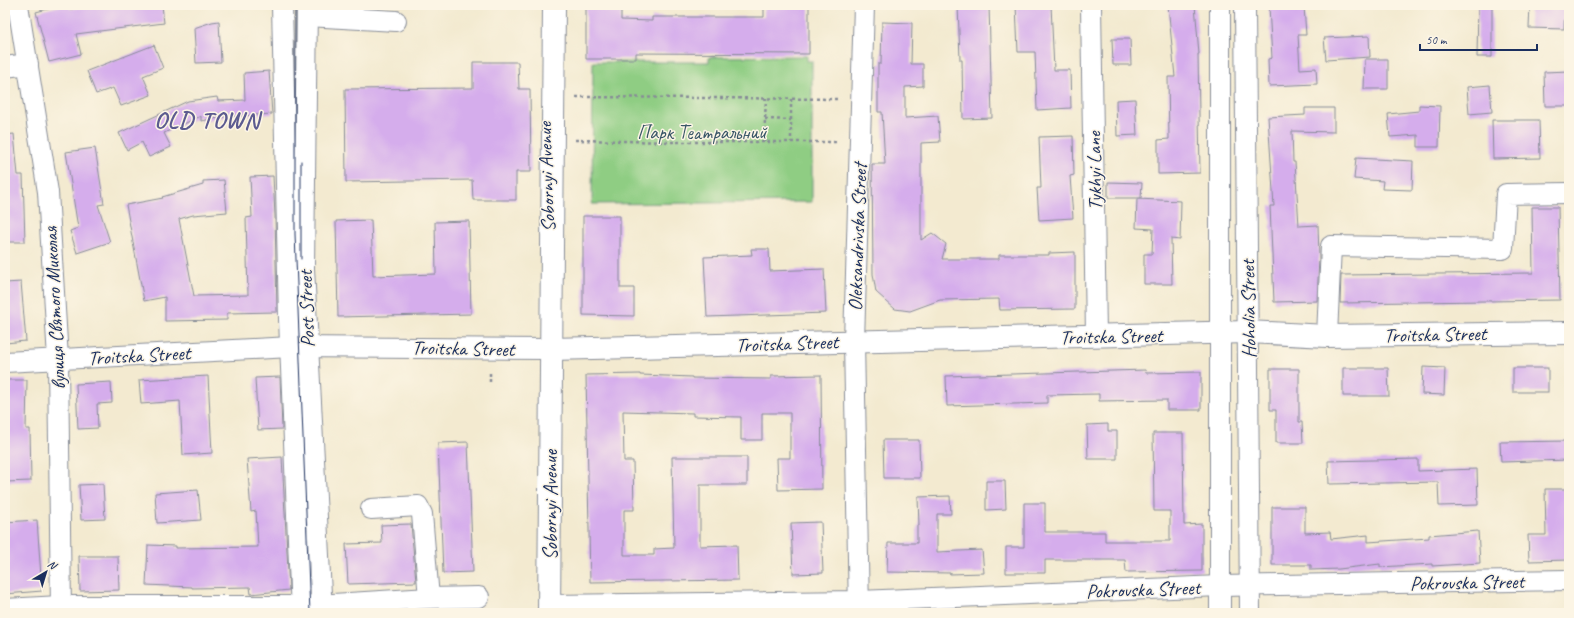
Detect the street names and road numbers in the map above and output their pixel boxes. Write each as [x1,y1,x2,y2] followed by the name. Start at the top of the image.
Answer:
[532,120,561,232] street label: Sobornyi Avenue
[1081,130,1108,211] street label: Tykhyi Lane
[842,159,873,311] street label: Oleksandrivska Street
[38,225,71,390] street label: вулиця Святого Миколая
[1235,257,1262,358] street label: Hoholia Street
[293,268,320,348] street label: Post Street
[1384,321,1489,348] street label: Troitska Street
[1060,323,1165,350] street label: Troitska Street
[735,329,841,358] street label: Troitska Street
[412,335,517,362] street label: Troitska Street
[87,340,193,371] street label: Troitska Street
[538,449,563,560] street label: Sobornyi Avenue
[1410,569,1527,596] street label: Pokrovska Street
[1085,575,1203,604] street label: Pokrovska Street

